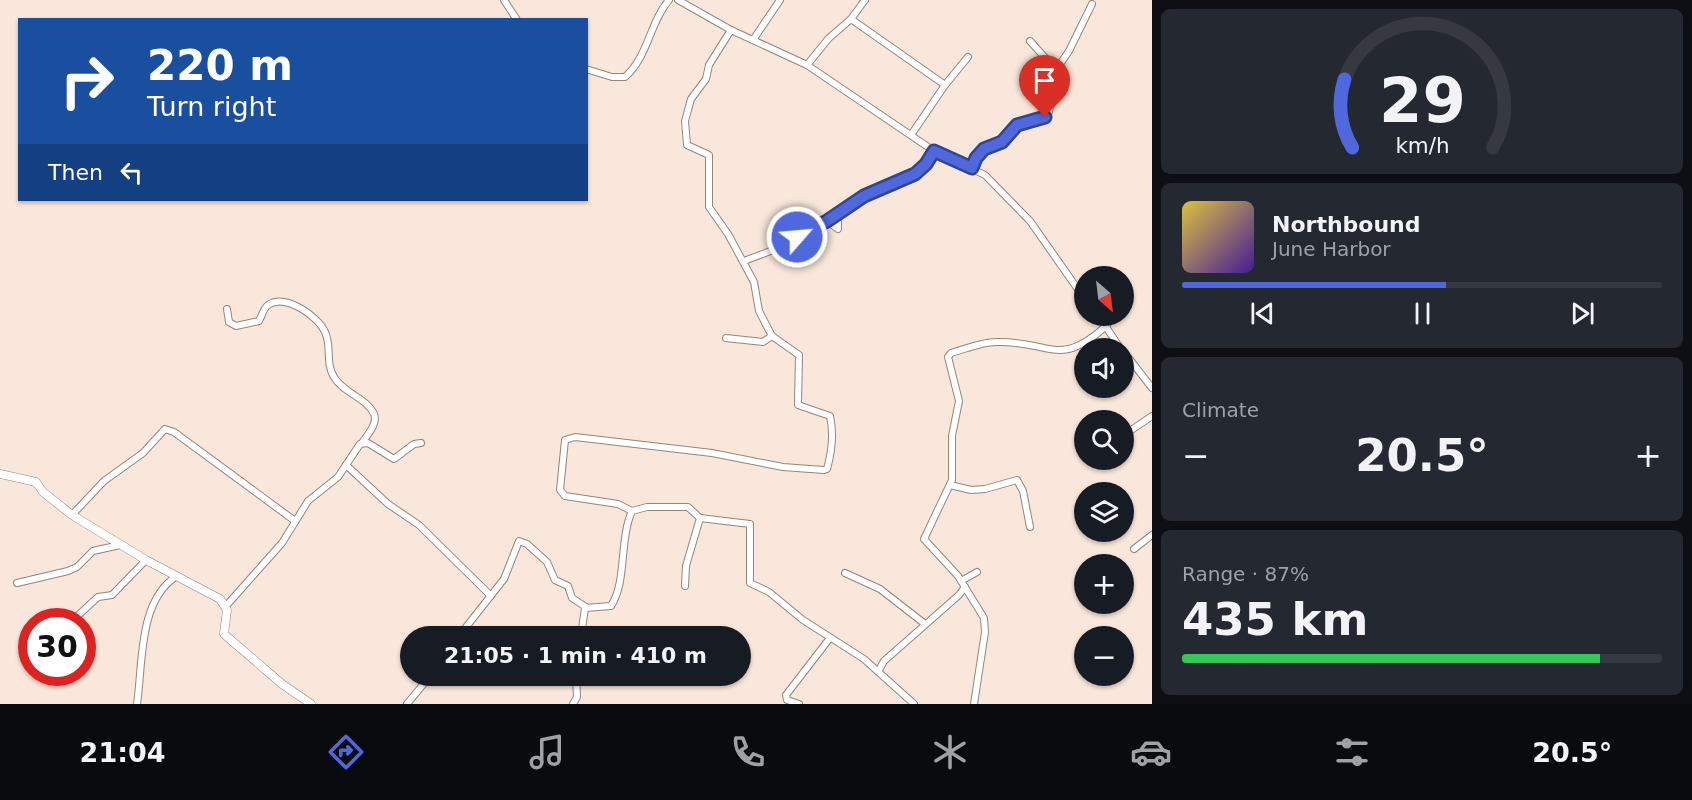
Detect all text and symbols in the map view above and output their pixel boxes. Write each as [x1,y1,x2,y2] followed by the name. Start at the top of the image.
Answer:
[147,41,293,90] text: 220 m
[48,42,126,120] icon: right
[1019,55,1070,117] pin
[1028,64,1061,97] icon: arrive
[1379,65,1465,138] text: 29
[147,91,276,122] text: Turn right
[1395,134,1449,159] text: km/h
[115,156,148,189] icon: left
[48,160,103,185] text: Then
[765,205,829,269] position arrow
[1272,212,1421,237] text: Northbound
[1272,237,1391,261] text: June Harbor
[1074,266,1134,326] north arrow
[1074,266,1134,686] map controls
[1246,297,1279,330] icon: previous
[1406,297,1439,330] icon: pause
[1566,297,1599,330] icon: next
[1074,338,1134,398] button: sound
[1182,398,1259,422] text: Climate
[1074,410,1134,470] button: search
[1355,429,1489,482] text: 20.5°
[1182,436,1210,475] text: −
[1634,436,1662,475] text: +
[1074,482,1134,542] button: layers
[1074,554,1134,614] button: +
[1182,562,1309,586] text: Range · 87%
[1182,593,1368,646] text: 435 km
[18,608,96,686] speed limit sign: 30
[1074,626,1134,686] button: −
[444,643,707,668] text: 21:05 · 1 min · 410 m
[325,731,367,773] icon: directions
[526,731,568,773] icon: music
[727,731,769,773] icon: phone
[929,731,971,773] icon: climate
[1130,731,1172,773] icon: car
[1331,731,1373,773] icon: filters
[80,737,166,768] text: 21:04
[1532,737,1612,768] text: 20.5°

